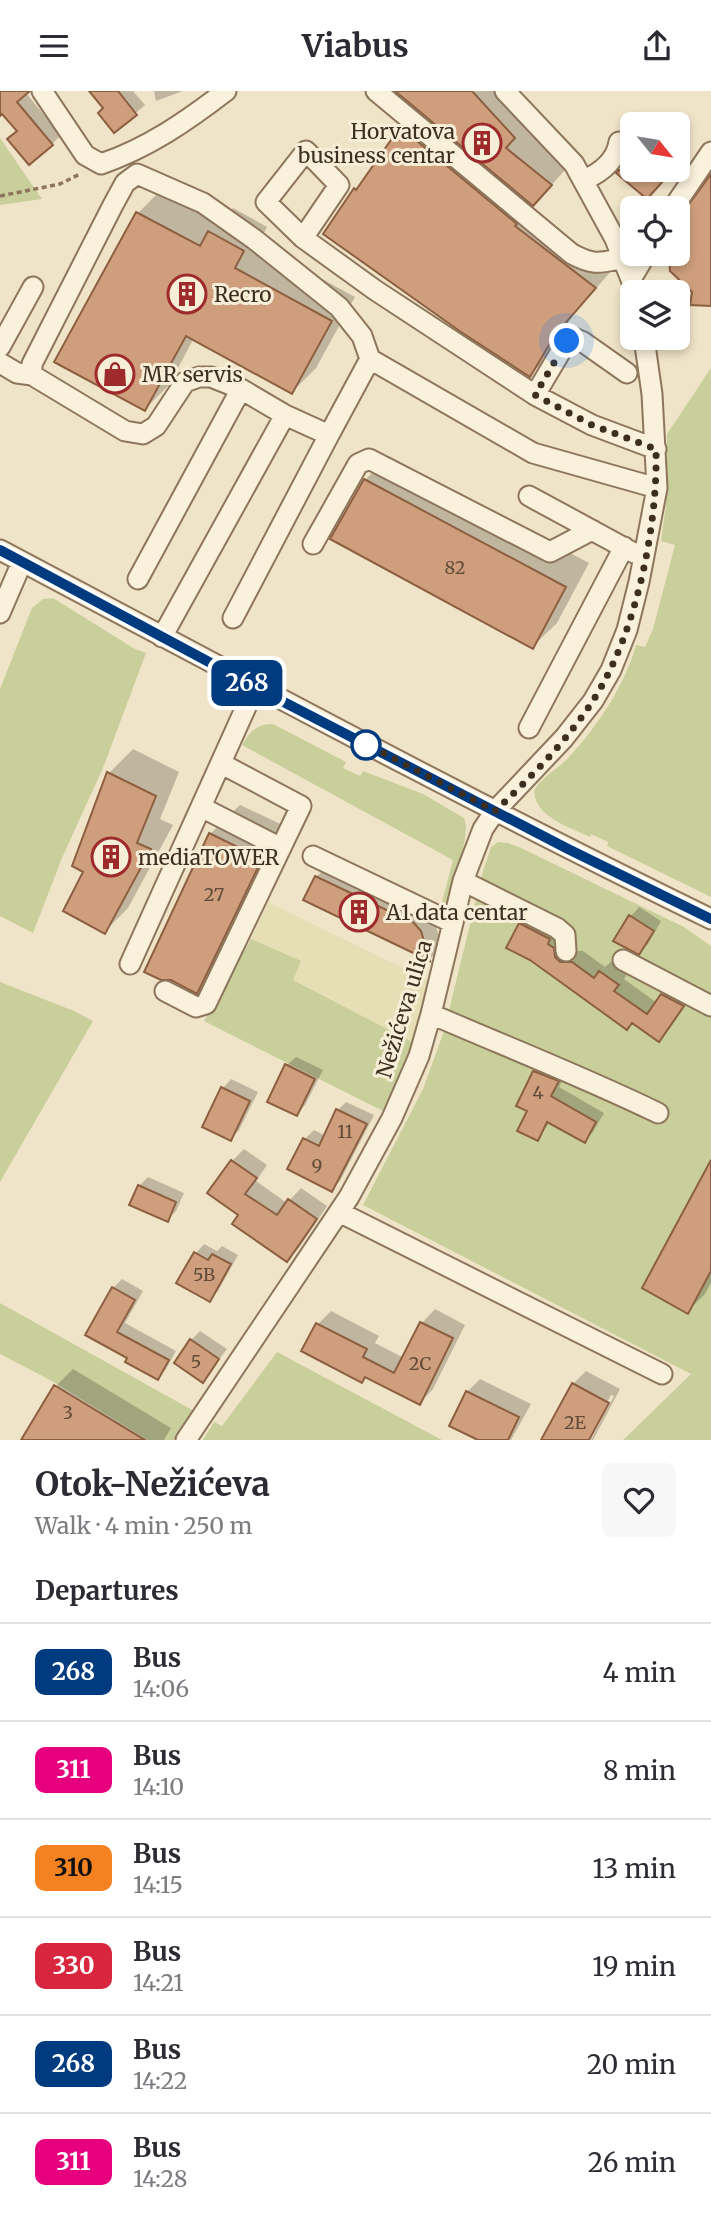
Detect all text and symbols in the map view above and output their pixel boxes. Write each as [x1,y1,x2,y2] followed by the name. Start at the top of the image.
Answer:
[302,26,409,66] text: Viabus
[35,27,73,65] icon: menu
[638,27,676,65] icon: share
[620,112,690,182] north arrow
[620,112,690,350] map controls
[297,118,455,169] place label: Horvatova business centar
[461,122,503,164] building icon: Horvatova business centar
[620,196,690,266] button: locate
[166,273,208,315] building icon: Recro
[620,280,690,350] button: layers
[214,281,272,308] place label: Recro
[549,323,584,358] your location
[94,353,136,395] shop icon: MR servis
[142,361,243,388] place label: MR servis
[444,556,466,579] house number: 82
[207,660,287,706] line badge: 268
[225,667,269,698] text: 268
[351,730,381,760] unlabelled marker
[90,836,132,878] building icon: mediaTOWER
[138,844,280,871] place label: mediaTOWER
[204,883,224,906] house number: 27
[338,891,380,933] building icon: A1 data centar
[385,899,528,926] place label: A1 data centar
[370,937,438,1081] street label: Nežićeva ulica
[532,1081,544,1104] house number: 4
[337,1120,353,1143] house number: 11
[312,1154,322,1177] house number: 9
[193,1263,215,1286] house number: 5B
[191,1350,201,1373] house number: 5
[409,1352,431,1375] house number: 2C
[63,1401,73,1424] house number: 3
[564,1411,587,1434] house number: 2E
[602,1463,676,1537] button: heart
[35,1464,270,1505] text: Otok-Nežićeva
[35,1511,252,1540] text: Walk · 4 min · 250 m
[35,1574,179,1607] text: Departures
[133,1641,181,1674] text: Bus
[52,1656,95,1687] text: 268
[602,1656,676,1689] text: 4 min
[133,1674,189,1703] text: 14:06
[133,1739,181,1772] text: Bus
[56,1754,91,1785] text: 311
[603,1754,676,1787] text: 8 min
[133,1772,184,1801] text: 14:10
[133,1837,181,1870] text: Bus
[54,1852,93,1883] text: 310
[592,1852,676,1885] text: 13 min
[133,1870,183,1899] text: 14:15
[133,1935,181,1968] text: Bus
[52,1950,95,1981] text: 330
[592,1950,676,1983] text: 19 min
[133,1968,184,1997] text: 14:21
[133,2033,181,2066] text: Bus
[52,2048,95,2079] text: 268
[587,2048,676,2081] text: 20 min
[133,2066,187,2095] text: 14:22
[133,2131,181,2164] text: Bus
[56,2146,91,2177] text: 311
[588,2146,676,2179] text: 26 min
[133,2164,188,2193] text: 14:28

